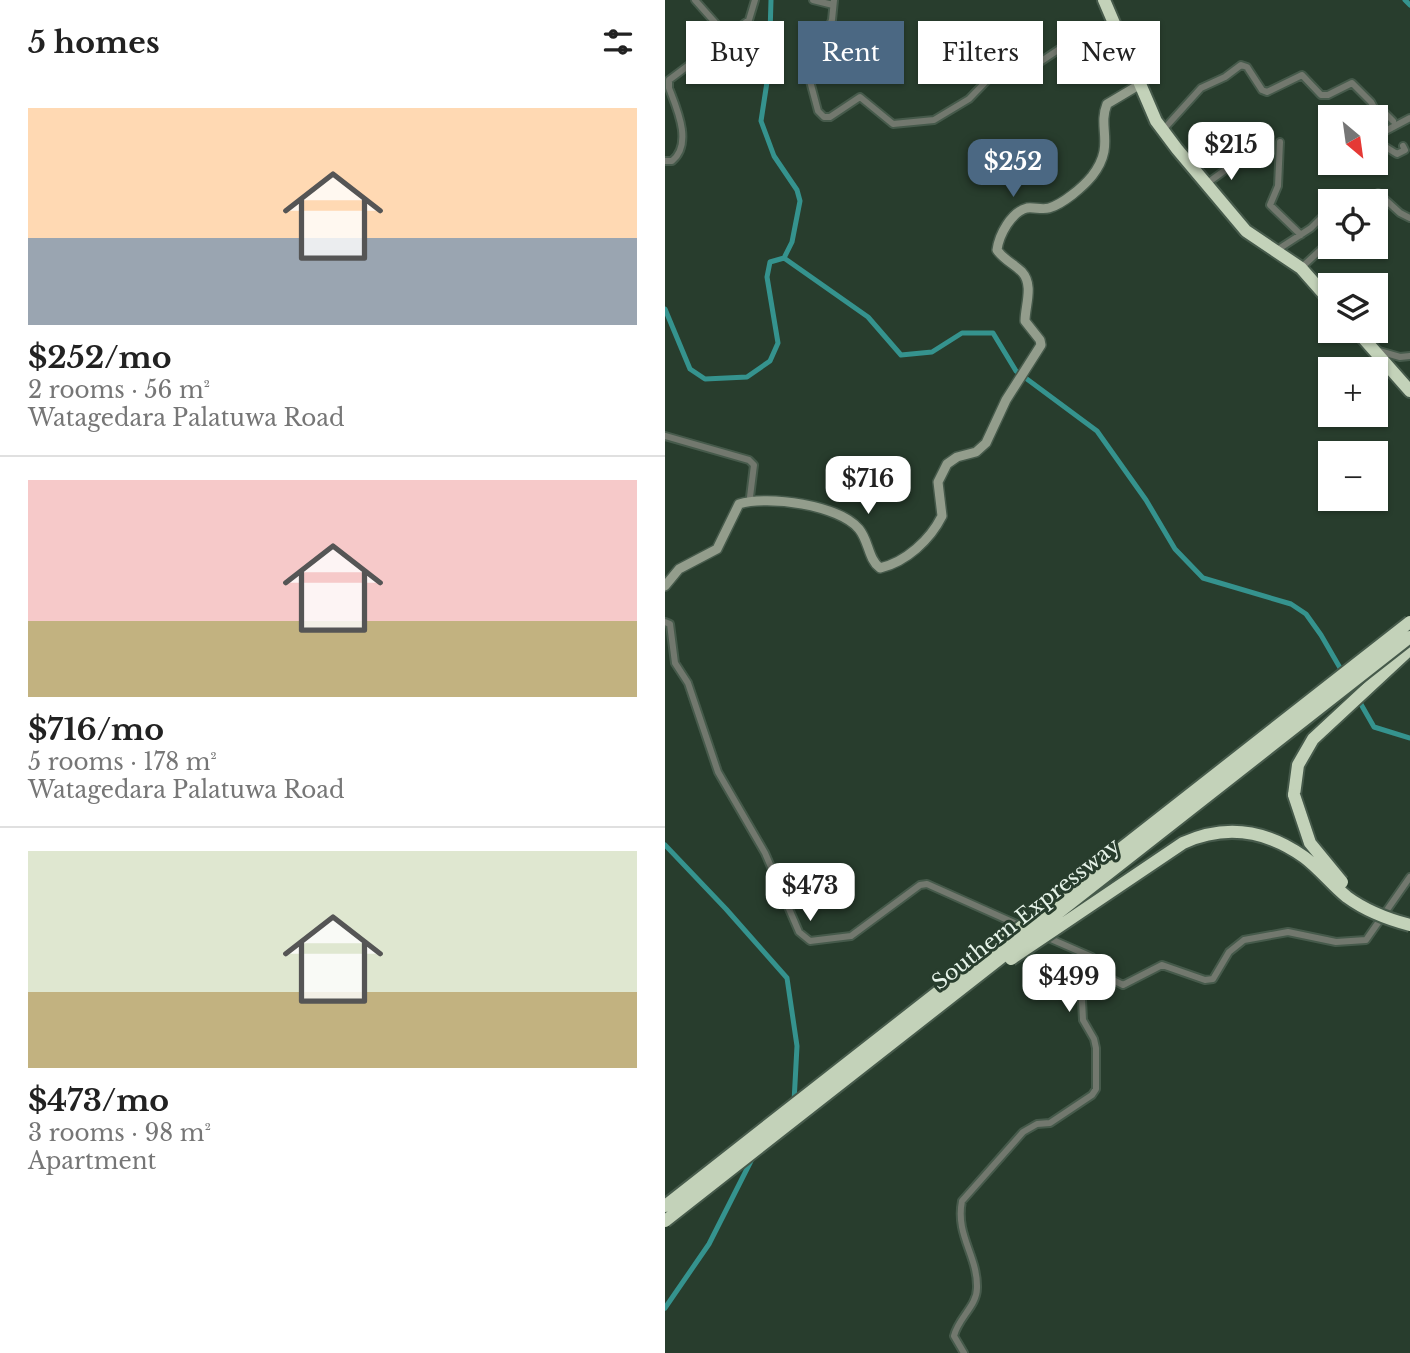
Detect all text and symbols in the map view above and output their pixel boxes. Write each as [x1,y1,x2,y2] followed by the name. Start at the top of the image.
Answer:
[686,21,784,84] chip: Buy
[798,21,904,84] chip: Rent
[918,21,1043,84] chip: Filters
[1057,21,1160,84] chip: New
[599,23,637,61] icon: filters
[28,24,160,61] text: 5 homes
[1318,105,1388,175] north arrow
[1318,105,1388,511] map controls
[1190,122,1272,182] pin: $215
[1204,131,1258,159] text: $215
[972,140,1054,199] pin: $252
[984,148,1042,176] text: $252
[270,153,396,279] icon: home
[1318,189,1388,259] button: locate
[1318,273,1388,343] button: layers
[28,339,172,376] text: $252/mo
[1318,357,1388,427] button: +
[28,376,210,404] text: 2 rooms · 56 m²
[28,404,345,432] text: Watagedara Palatuwa Road
[1318,441,1388,511] button: −
[827,456,909,516] pin: $716
[842,465,894,493] text: $716
[270,525,396,651] icon: home
[28,711,164,748] text: $716/mo
[28,748,217,776] text: 5 rooms · 178 m²
[28,776,345,804] text: Watagedara Palatuwa Road
[927,832,1126,996] street label: Southern Expressway
[769,864,851,923] pin: $473
[782,872,838,900] text: $473
[270,896,396,1022] icon: home
[1028,954,1110,1014] pin: $499
[1038,963,1100,991] text: $499
[28,1082,169,1119] text: $473/mo
[28,1119,211,1147] text: 3 rooms · 98 m²
[28,1147,156,1175] text: Apartment

